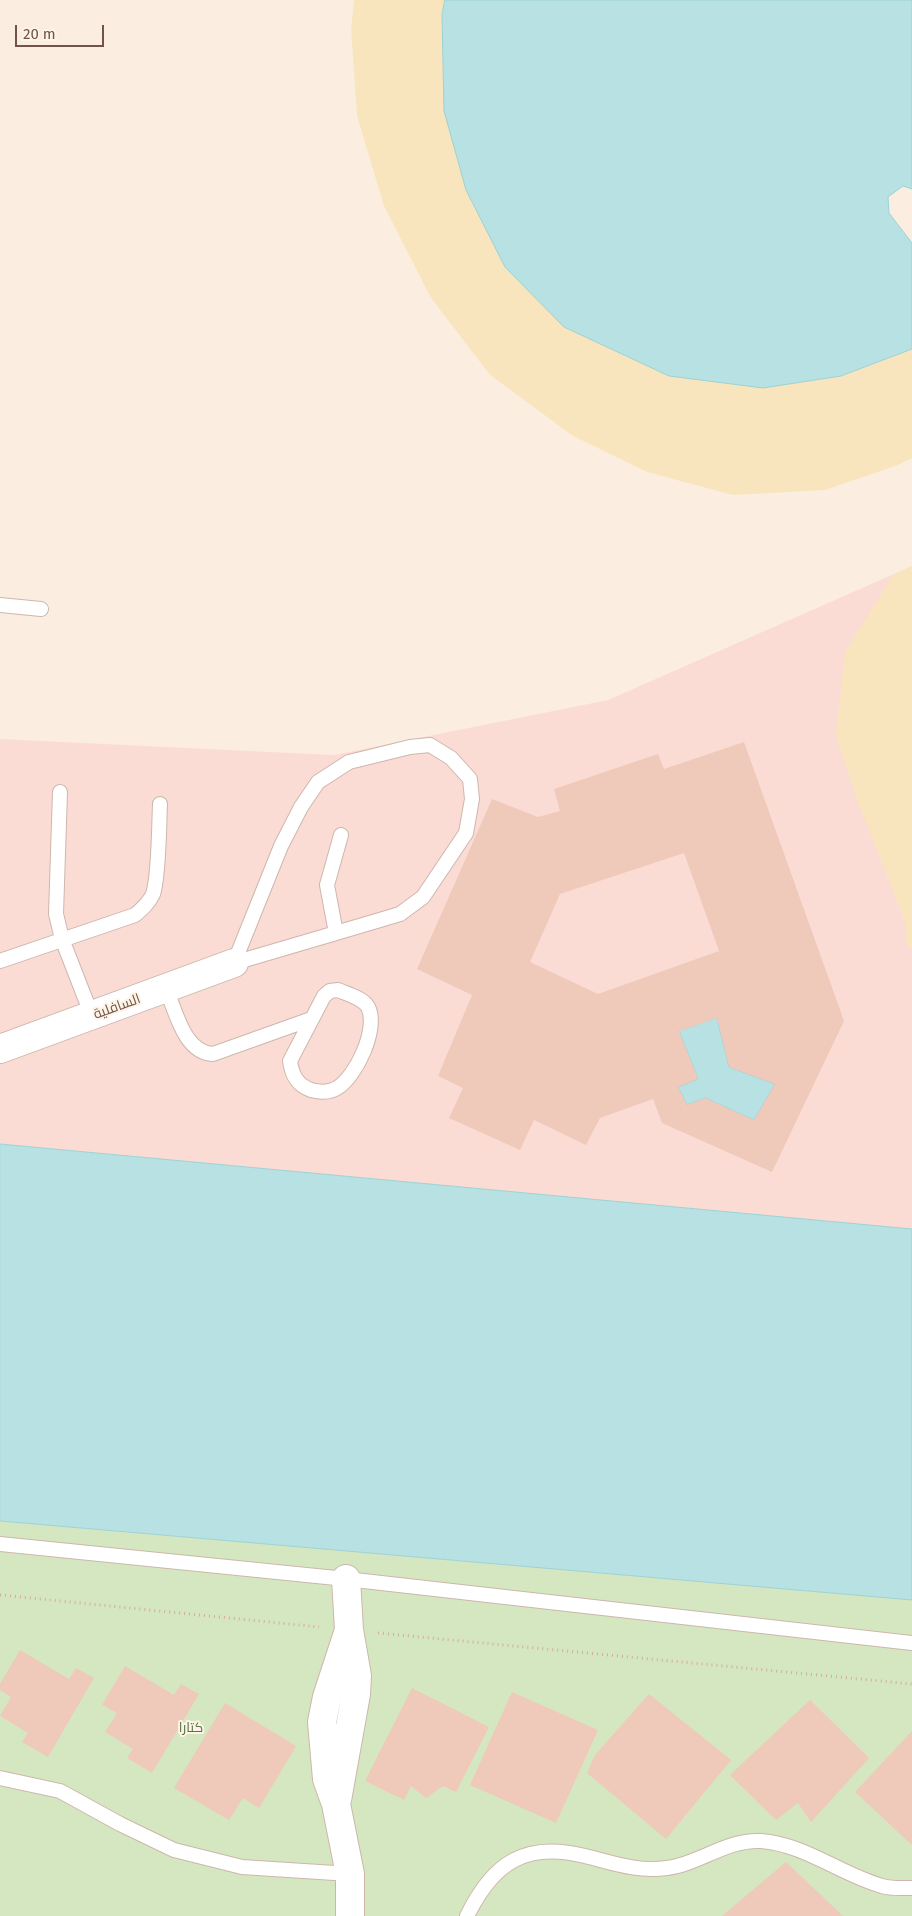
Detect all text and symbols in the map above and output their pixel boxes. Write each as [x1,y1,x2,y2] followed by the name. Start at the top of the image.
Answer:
[18,15,106,47] scale bar
[23,25,56,43] text: 20 m
[91,991,143,1023] street label: السافلية
[179,1720,203,1736] park label: كتارا

